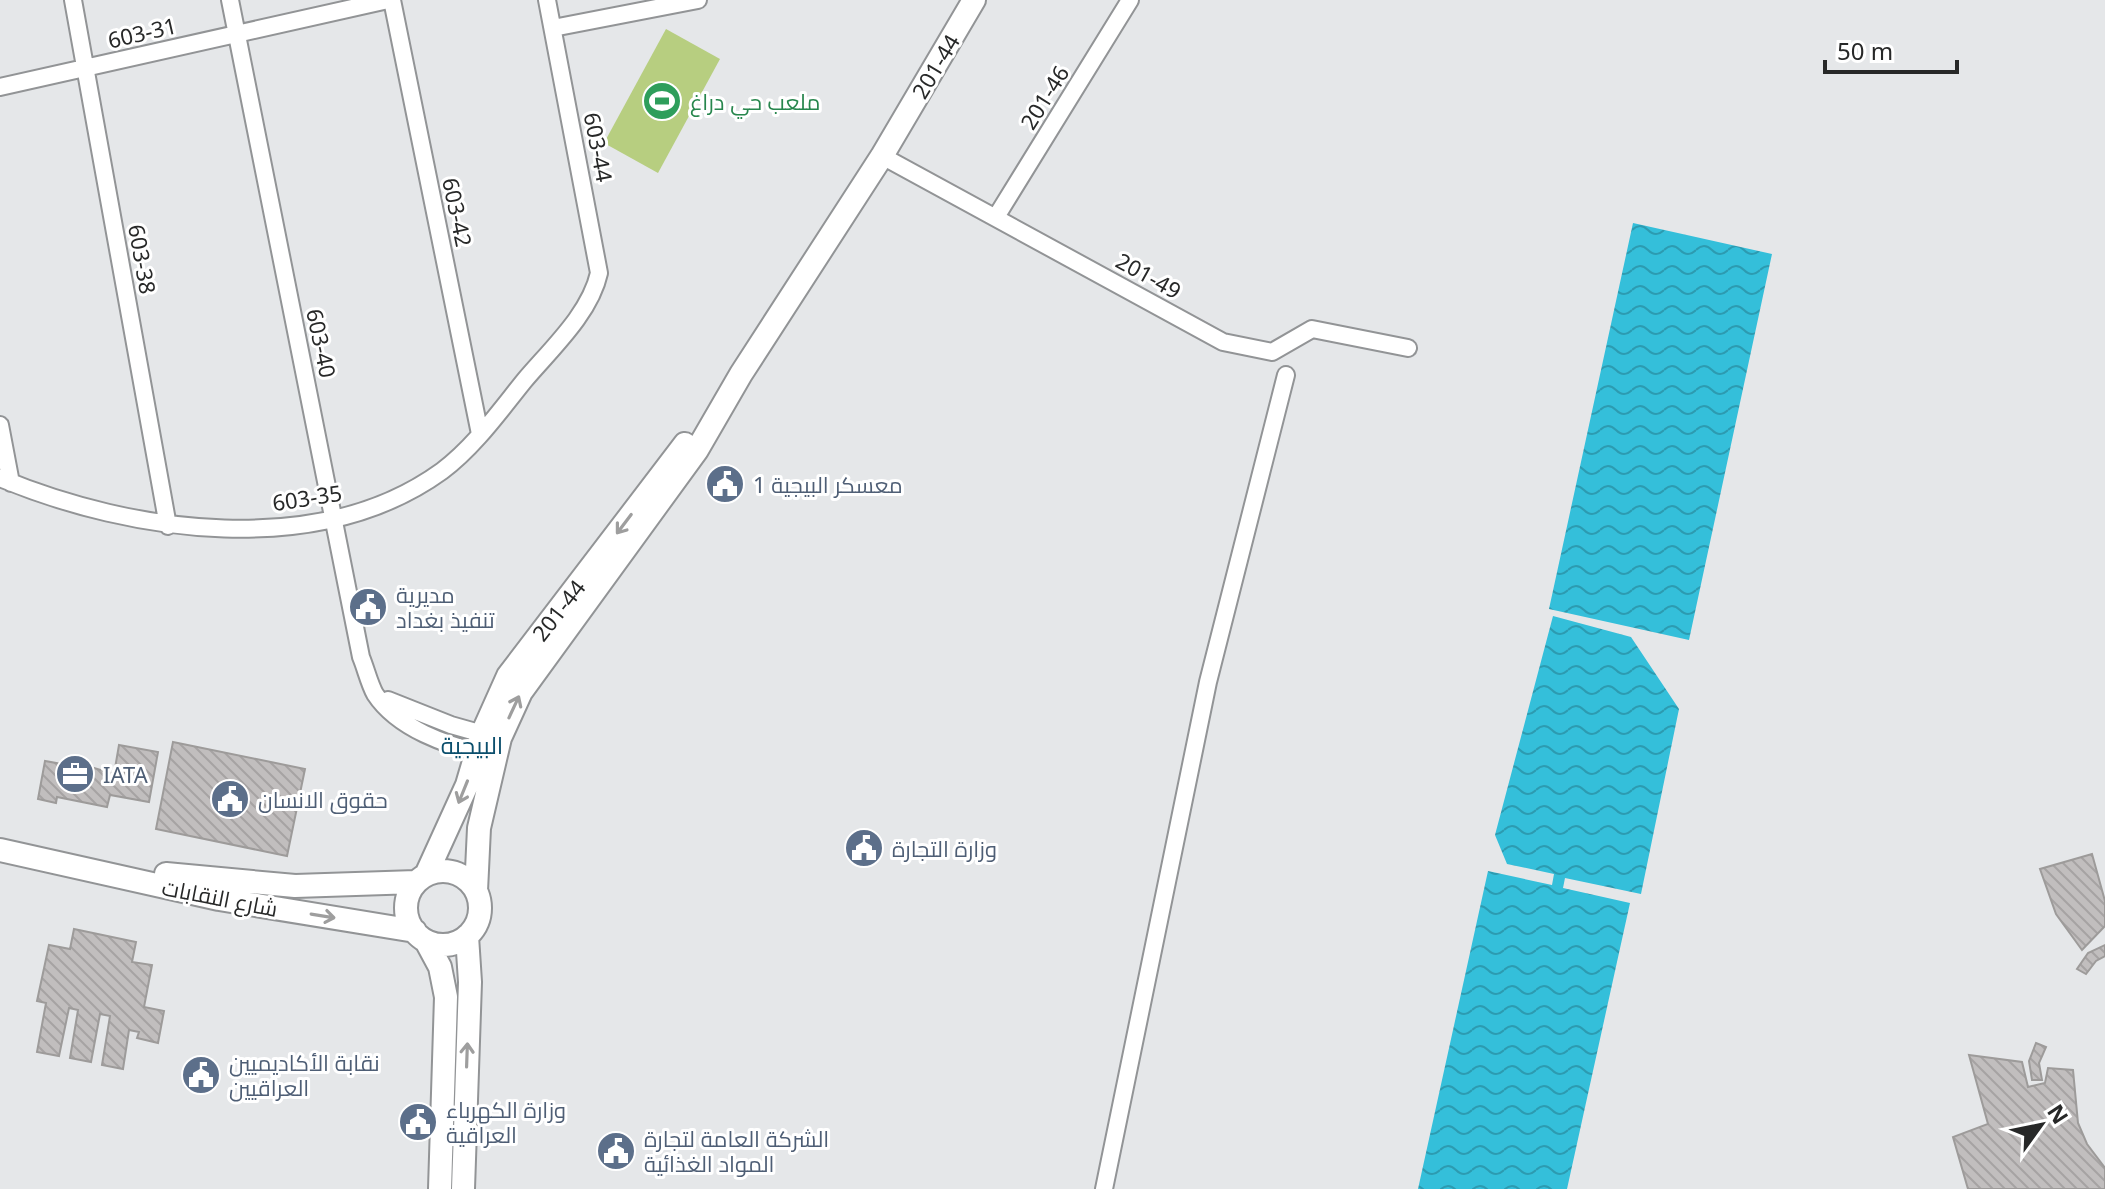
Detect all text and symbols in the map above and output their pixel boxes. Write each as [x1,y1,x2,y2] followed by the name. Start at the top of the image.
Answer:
[105,10,179,54] street label: 603-31
[1825,24,1957,74] scale bar
[904,28,966,104] street label: 201-44
[1837,34,1893,67] text: 50 m
[1013,59,1075,135] street label: 201-46
[641,80,683,122] sports icon: ملعب حي دراغ
[690,86,820,119] place label: ملعب حي دراغ
[578,110,620,185] street label: 603-44
[436,175,480,249] street label: 603-42
[122,222,164,296] street label: 603-38
[1111,245,1187,305] street label: 201-49
[300,306,344,380] street label: 603-40
[704,463,746,505] public building icon: معسكر البيجية 1
[753,469,903,499] place label: معسكر البيجية 1
[270,477,344,517] street label: 603-35
[616,513,633,534] one-way arrow
[525,573,592,647] street label: 201-44
[396,579,495,634] place label: مديرية تنفيذ بغداد
[347,586,389,628] public building icon: مديرية تنفيذ بغداد
[507,695,522,719] one-way arrow
[441,728,503,761] district label: البيجية
[54,753,96,795] office icon: IATA
[103,759,149,789] place label: IATA
[209,778,251,820] public building icon: حقوق الانسان
[455,779,469,804] one-way arrow
[258,784,388,814] place label: حقوق الانسان
[843,827,885,869] public building icon: وزارة التجارة
[892,833,997,863] place label: وزارة التجارة
[159,871,280,924] street label: شارع النقابات
[310,909,335,924] one-way arrow
[460,1042,475,1069] one-way arrow
[229,1047,380,1102] place label: نقابة الأكاديميين العراقيين
[180,1054,222,1096] public building icon: نقابة الأكاديميين العراقيين
[2001,1085,2081,1165] north arrow
[446,1094,566,1149] place label: وزارة الكهرباء العراقية
[2041,1098,2076,1129] text: N
[397,1101,439,1143] public building icon: وزارة الكهرباء العراقية
[644,1123,829,1178] place label: الشركة العامة لتجارة المواد الغذائية
[595,1130,637,1172] public building icon: الشركة العامة لتجارة المواد الغذائية

